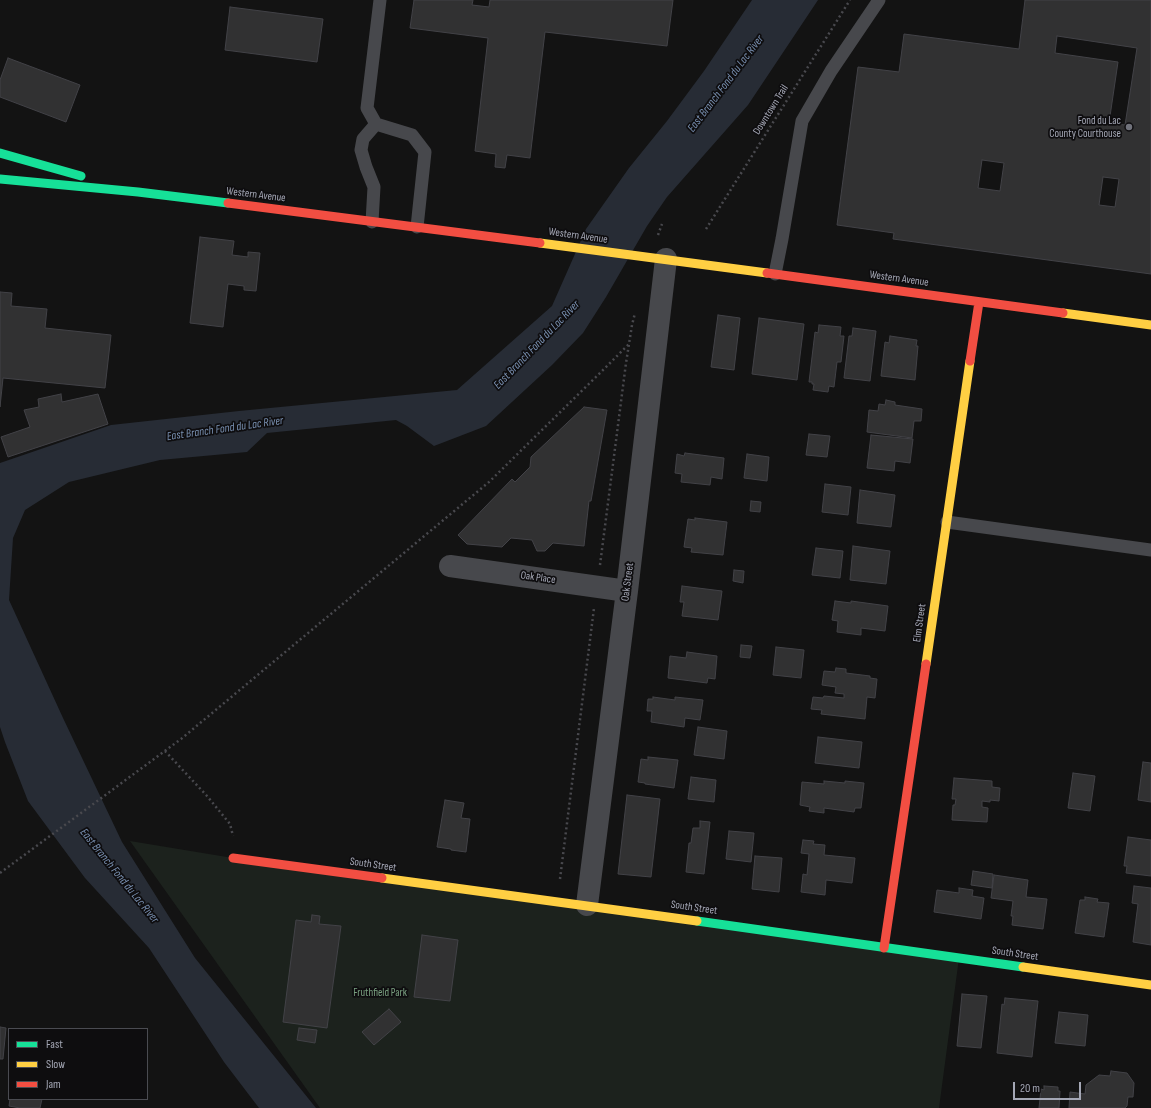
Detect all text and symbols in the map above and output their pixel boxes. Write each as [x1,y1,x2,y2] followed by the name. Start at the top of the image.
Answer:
[685,33,767,135] water label: East Branch Fond du Lac River
[750,83,792,137] street label: Downtown Trail
[1049,114,1121,140] place label: Fond du Lac County Courthouse
[1124,122,1134,132] marker: Fond du Lac County Courthouse
[226,185,286,205] street label: Western Avenue
[548,225,608,247] street label: Western Avenue
[869,268,929,290] street label: Western Avenue
[491,298,583,392] water label: East Branch Fond du Lac River
[166,414,284,444] water label: East Branch Fond du Lac River
[619,562,637,602] street label: Oak Street
[520,569,556,587] street label: Oak Place
[911,603,929,643] street label: Elm Street
[76,826,162,926] water label: East Branch Fond du Lac River
[349,855,397,875] street label: South Street
[670,898,718,918] street label: South Street
[991,944,1039,964] street label: South Street
[353,986,407,1000] park label: Fruthfield Park
[8,1028,148,1100] legend
[46,1037,63,1052] text: Fast
[46,1057,65,1072] text: Slow
[1015,1074,1083,1100] scale bar
[46,1077,61,1092] text: Jam
[1020,1081,1040,1096] text: 20 m

